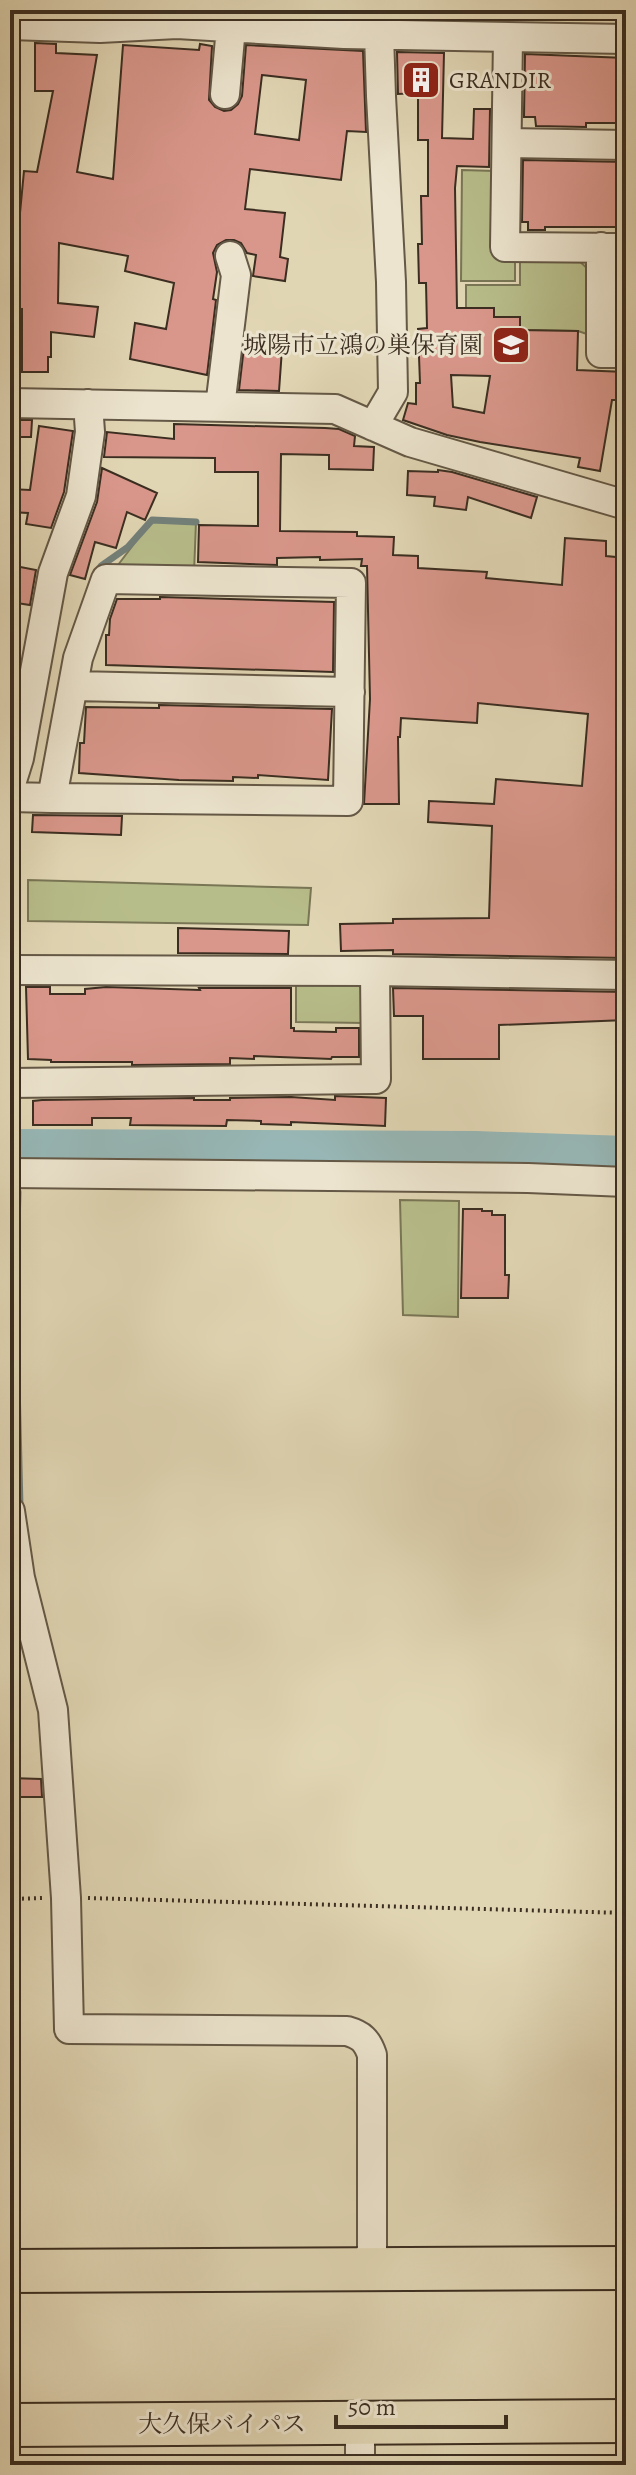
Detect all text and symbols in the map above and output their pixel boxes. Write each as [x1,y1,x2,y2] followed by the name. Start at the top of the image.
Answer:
[400,59,442,101] building icon: GRANDIR
[449,64,551,96] place label: GRANDIR
[490,324,532,366] school or university icon: 城陽市立鴻の巣保育園
[243,329,483,361] place label: 城陽市立鴻の巣保育園
[336,2379,506,2429] scale bar
[348,2391,396,2423] text: 50 m
[138,2408,306,2440] street label: 大久保バイパス

